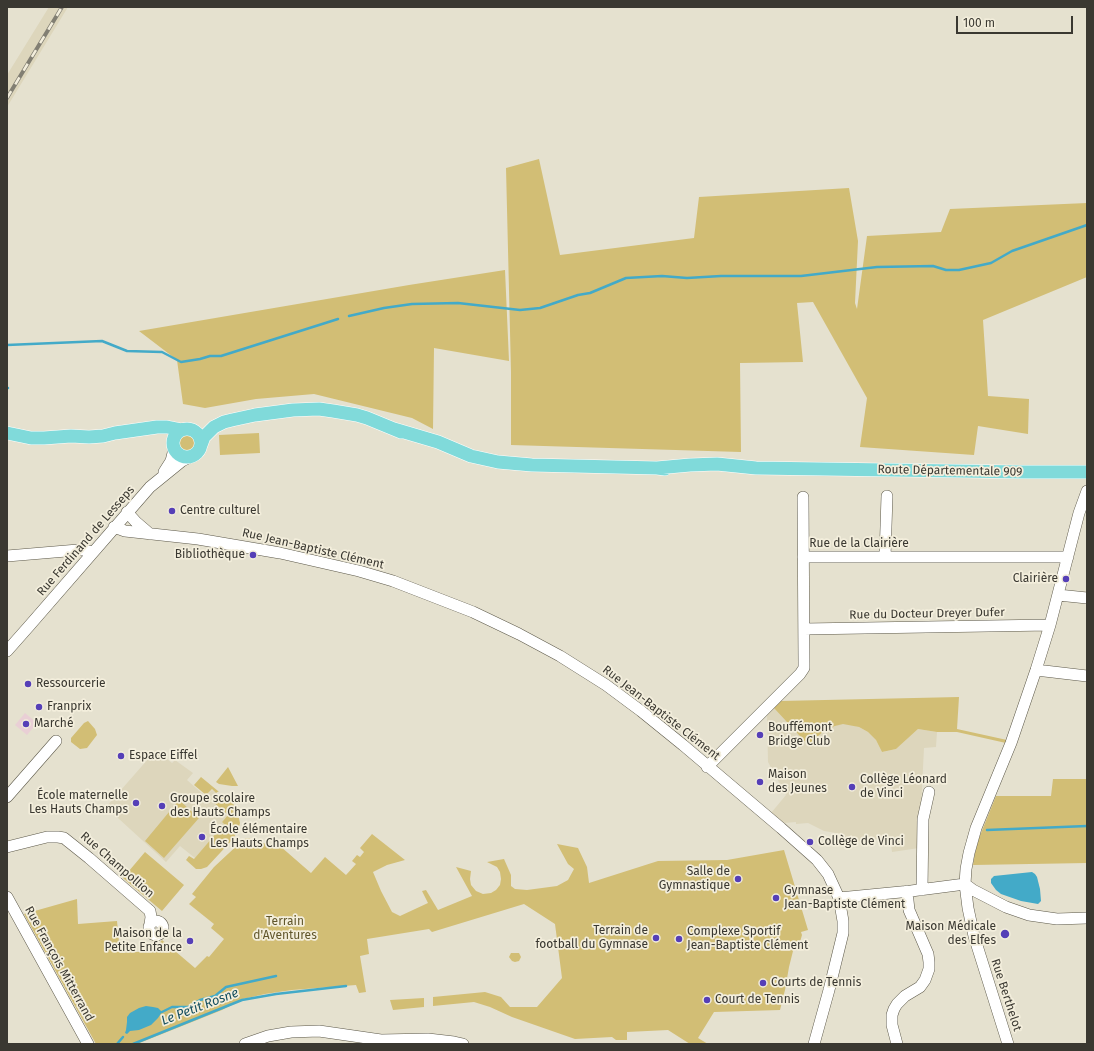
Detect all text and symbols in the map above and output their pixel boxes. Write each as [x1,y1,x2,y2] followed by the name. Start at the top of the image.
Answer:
[958,8,1075,34] scale bar
[963,16,995,30] text: 100 m
[877,463,1023,479] street label: Route Départementale 909
[34,483,138,599] street label: Rue Ferdinand de Lesseps
[180,504,260,518] place label: Centre culturel
[167,506,177,516] marker: Centre culturel
[241,526,385,572] street label: Rue Jean-Baptiste Clément
[809,537,909,551] street label: Rue de la Clairière
[175,548,245,562] place label: Bibliothèque
[248,550,258,560] marker: Bibliothèque
[1013,572,1058,586] place label: Clairière
[1061,574,1071,584] marker: Clairière
[849,605,1005,623] street label: Rue du Docteur Dreyer Dufer
[599,663,723,763] street label: Rue Jean-Baptiste Clément
[36,677,106,691] place label: Ressourcerie
[23,679,33,689] marker: Ressourcerie
[47,700,91,714] place label: Franprix
[34,702,44,712] marker: Franprix
[34,717,73,731] place label: Marché
[21,719,31,729] marker: Marché
[768,721,832,749] place label: Bouffémont Bridge Club
[755,730,765,740] marker: Bouffémont Bridge Club
[129,749,197,763] place label: Espace Eiffel
[116,751,126,761] marker: Espace Eiffel
[768,768,827,796] place label: Maison des Jeunes
[860,773,947,801] place label: Collège Léonard de Vinci
[755,777,765,787] marker: Maison des Jeunes
[847,782,857,792] marker: Collège Léonard de Vinci
[29,789,128,817] place label: École maternelle Les Hauts Champs
[170,792,270,820] place label: Groupe scolaire des Hauts Champs
[131,798,141,808] marker: École maternelle Les Hauts Champs
[157,801,167,811] marker: Groupe scolaire des Hauts Champs
[210,823,309,851] place label: École élémentaire Les Hauts Champs
[77,829,157,901] street label: Rue Champollion
[197,832,207,842] marker: École élémentaire Les Hauts Champs
[818,835,904,849] place label: Collège de Vinci
[805,837,815,847] marker: Collège de Vinci
[659,865,730,893] place label: Salle de Gymnastique
[733,874,743,884] marker: Salle de Gymnastique
[784,884,905,912] place label: Gymnase Jean-Baptiste Clément
[771,893,781,903] marker: Gymnase Jean-Baptiste Clément
[21,904,97,1024] street label: Rue François Mitterrand
[253,915,317,943] park label: Terrain d'Aventures
[905,920,996,948] place label: Maison Médicale des Elfes
[535,924,648,952] place label: Terrain de football du Gymnase
[687,925,808,953] place label: Complexe Sportif Jean-Baptiste Clément
[105,927,182,955] place label: Maison de la Petite Enfance
[999,928,1011,940] marker: Maison Médicale des Elfes
[651,933,661,943] marker: Terrain de football du Gymnase
[674,934,684,944] marker: Complexe Sportif Jean-Baptiste Clément
[185,936,195,946] marker: Maison de la Petite Enfance
[988,957,1024,1033] street label: Rue Berthelot
[771,976,861,990] place label: Courts de Tennis
[758,978,768,988] marker: Courts de Tennis
[159,985,241,1029] water label: Le Petit Rosne
[715,993,800,1007] place label: Court de Tennis
[702,995,712,1005] marker: Court de Tennis

